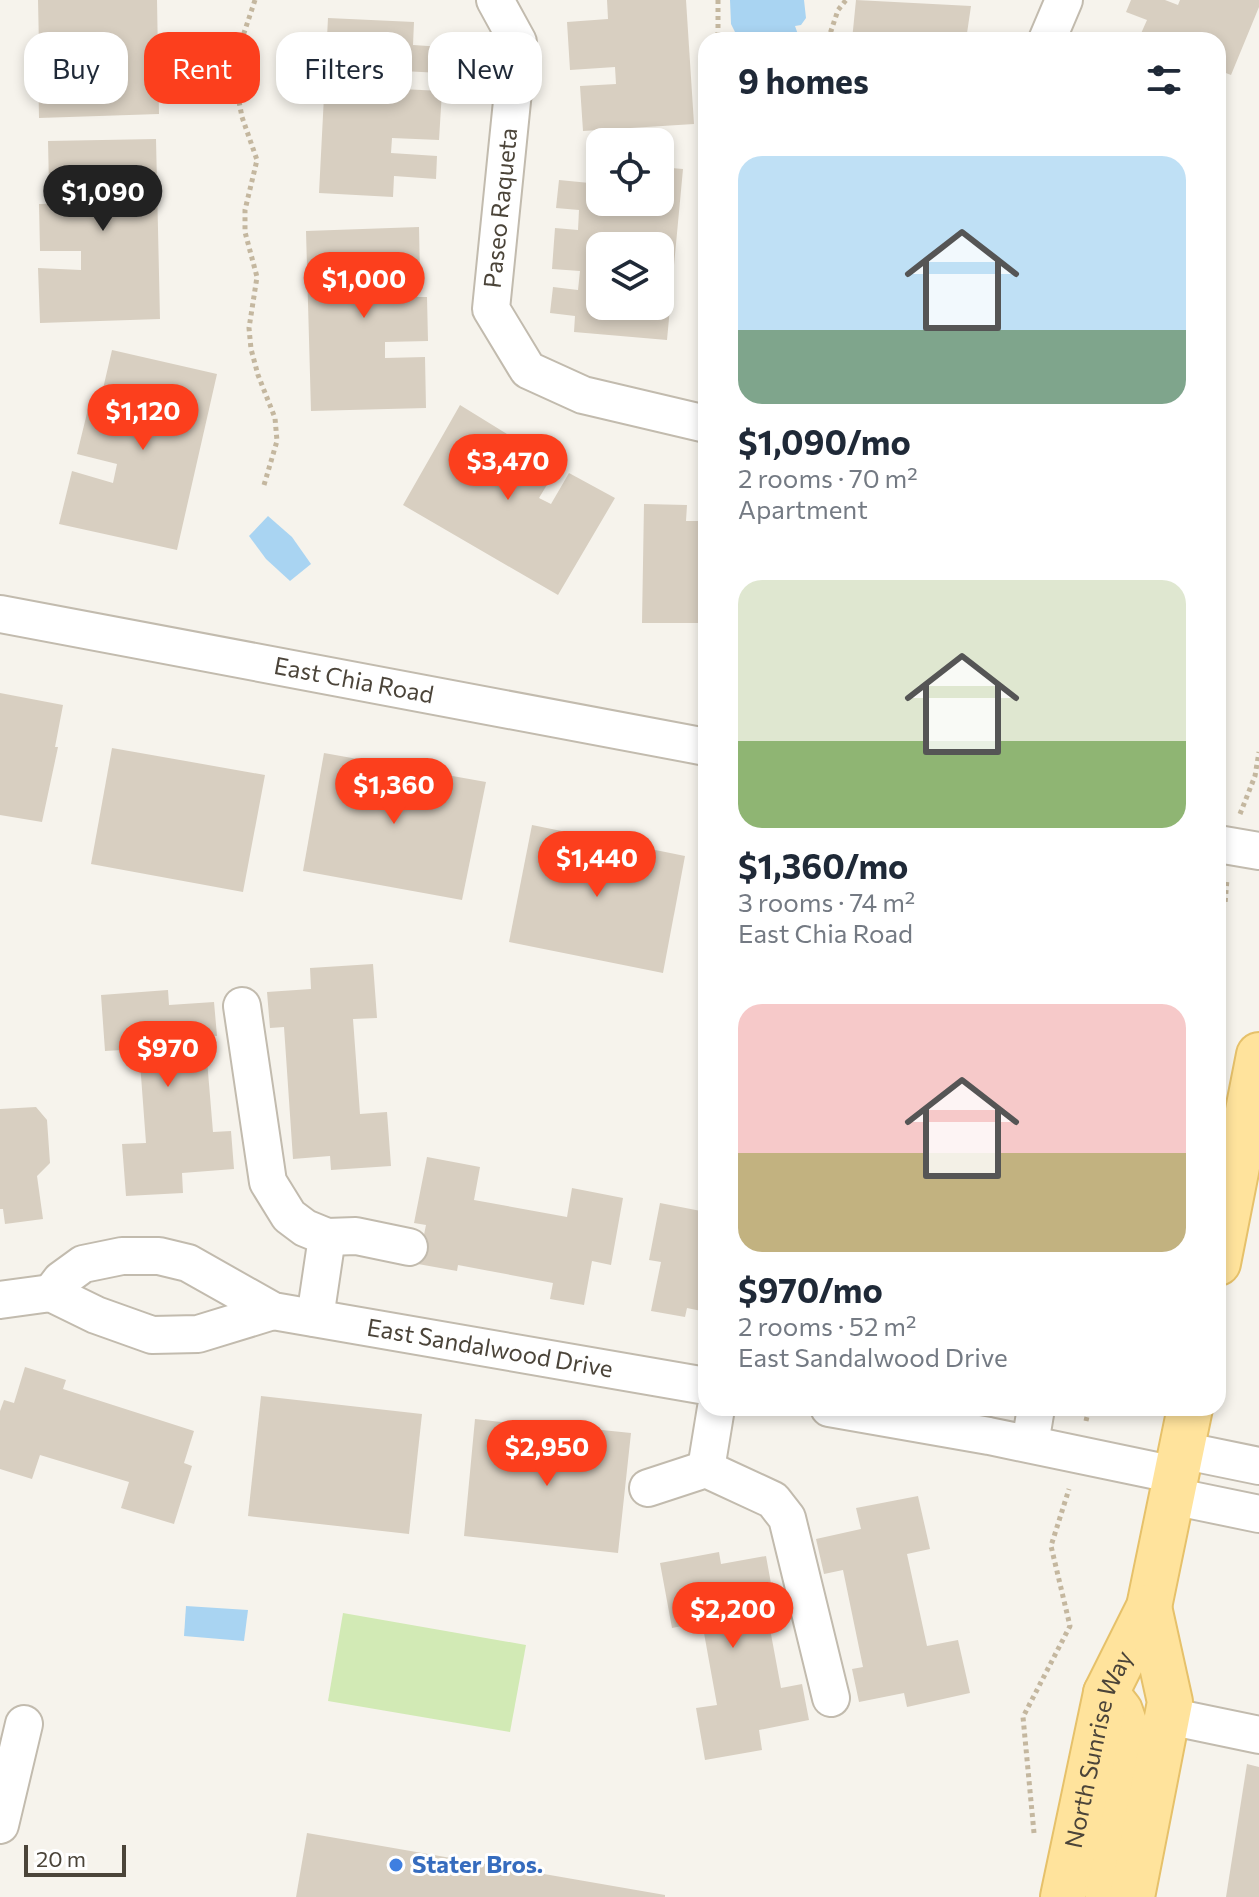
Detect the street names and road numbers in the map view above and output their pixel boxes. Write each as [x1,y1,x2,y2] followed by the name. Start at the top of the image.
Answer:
[477,126,522,289] street label: Paseo Raqueta
[272,650,436,708] street label: East Chia Road
[365,1312,615,1383] street label: East Sandalwood Drive
[1058,1645,1138,1850] street label: North Sunrise Way

